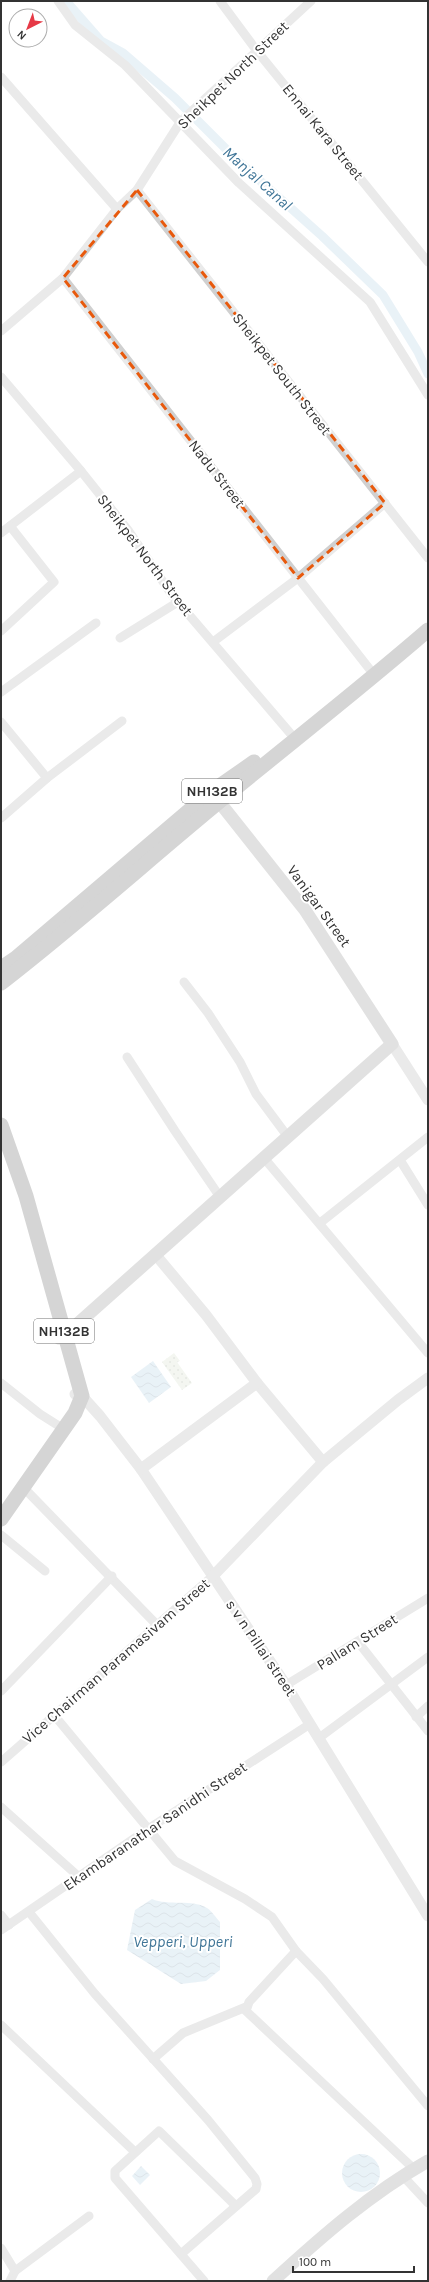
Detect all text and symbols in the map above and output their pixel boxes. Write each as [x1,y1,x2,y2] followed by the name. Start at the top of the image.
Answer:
[8,8,48,48] north arrow
[174,17,293,133] street label: Sheikpet North Street
[14,28,29,43] text: N
[279,80,368,184] street label: Ennai Kara Street
[219,142,296,214] water label: Manjal Canal
[229,309,336,439] street label: Sheikpet South Street
[185,436,249,512] street label: Nadu Street
[93,491,197,620] street label: Sheikpet North Street
[182,779,242,803] road number: NH132B
[283,862,355,951] street label: Vanigar Street
[34,1319,94,1343] road number: NH132B
[19,1574,214,1747] street label: Vice Chairman Paramasivam Street
[222,1596,300,1700] street label: s v n Pillai street
[313,1610,401,1674] street label: Pallam Street
[60,1758,250,1894] street label: Ekambaranathar Sanidhi Street
[133,1932,233,1951] water label: Vepperi, Upperi
[293,2248,414,2274] scale bar
[299,2255,331,2269] text: 100 m

